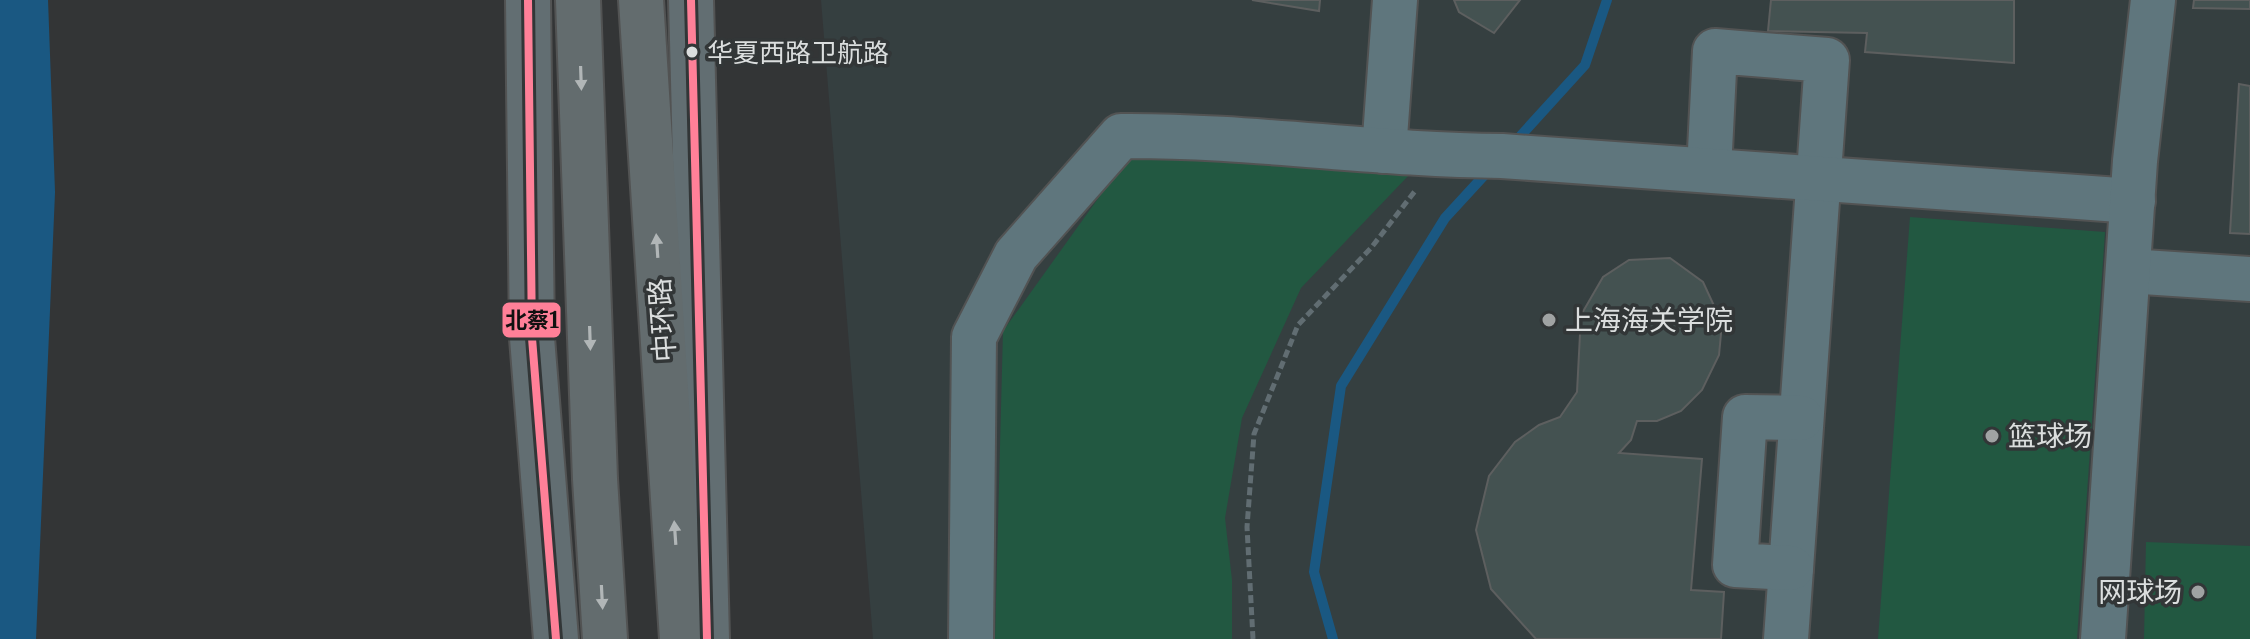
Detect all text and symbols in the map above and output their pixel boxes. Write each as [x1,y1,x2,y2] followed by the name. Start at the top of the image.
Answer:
[707,36,889,69] place label: 华夏西路卫航路
[684,44,700,60] marker: 华夏西路卫航路
[574,66,587,91] one-way arrow
[650,233,663,258] one-way arrow
[641,277,683,363] street label: 中环路
[501,301,562,339] line badge: 北蔡1
[1565,302,1733,338] place label: 上海海关学院
[505,306,559,334] text: 北蔡1
[1540,311,1558,329] marker: 上海海关学院
[584,326,597,351] one-way arrow
[2008,418,2092,454] place label: 篮球场
[1983,427,2001,445] marker: 篮球场
[669,520,682,545] one-way arrow
[2098,574,2182,610] place label: 网球场
[2189,583,2207,601] marker: 网球场
[596,585,609,610] one-way arrow

